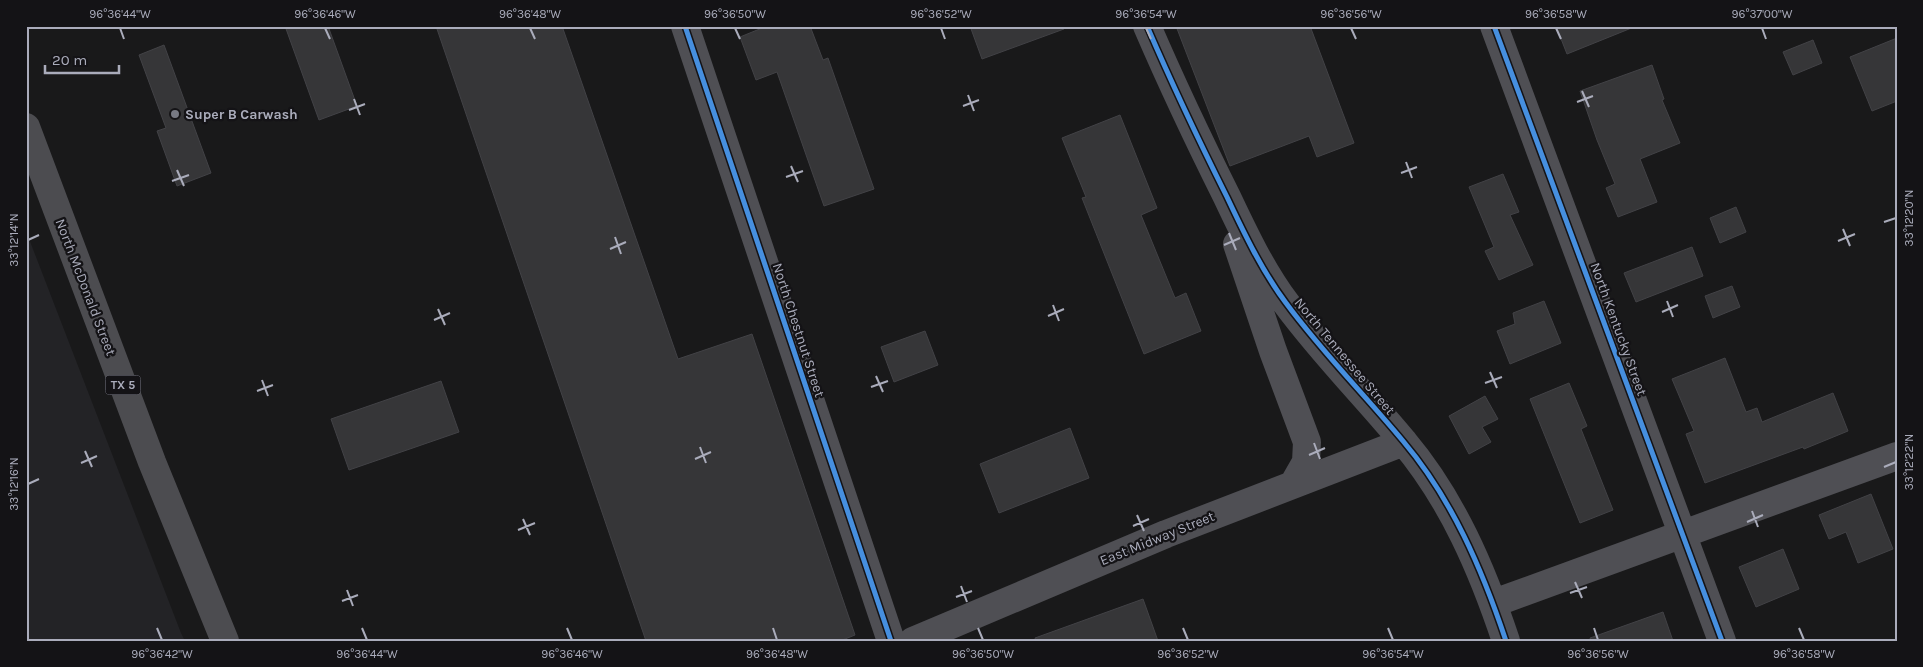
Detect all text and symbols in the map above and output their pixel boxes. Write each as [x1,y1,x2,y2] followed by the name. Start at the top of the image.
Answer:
[89,7,151,21] text: 96°36'44"W
[294,7,356,21] text: 96°36'46"W
[499,7,561,21] text: 96°36'48"W
[704,7,766,21] text: 96°36'50"W
[910,7,972,21] text: 96°36'52"W
[1115,7,1177,21] text: 96°36'54"W
[1320,7,1382,21] text: 96°36'56"W
[1525,7,1587,21] text: 96°36'58"W
[1732,7,1793,21] text: 96°37'00"W
[45,42,119,74] scale bar
[52,51,87,69] text: 20 m
[185,106,298,123] place label: Super B Carwash
[169,108,181,120] marker: Super B Carwash
[1902,190,1916,246] text: 33°12'20"N
[7,213,21,267] text: 33°12'14"N
[52,216,120,358] street label: North McDonald Street
[1587,260,1651,398] street label: North Kentucky Street
[769,261,828,399] street label: North Chestnut Street
[1291,294,1399,418] street label: North Tennessee Street
[106,376,140,394] road number: TX 5
[1902,434,1916,490] text: 33°12'22"N
[7,457,21,511] text: 33°12'16"N
[1097,508,1217,569] street label: East Midway Street
[131,647,193,661] text: 96°36'42"W
[336,647,398,661] text: 96°36'44"W
[541,647,603,661] text: 96°36'46"W
[746,647,808,661] text: 96°36'48"W
[952,647,1014,661] text: 96°36'50"W
[1157,647,1219,661] text: 96°36'52"W
[1362,647,1424,661] text: 96°36'54"W
[1567,647,1629,661] text: 96°36'56"W
[1773,647,1835,661] text: 96°36'58"W

